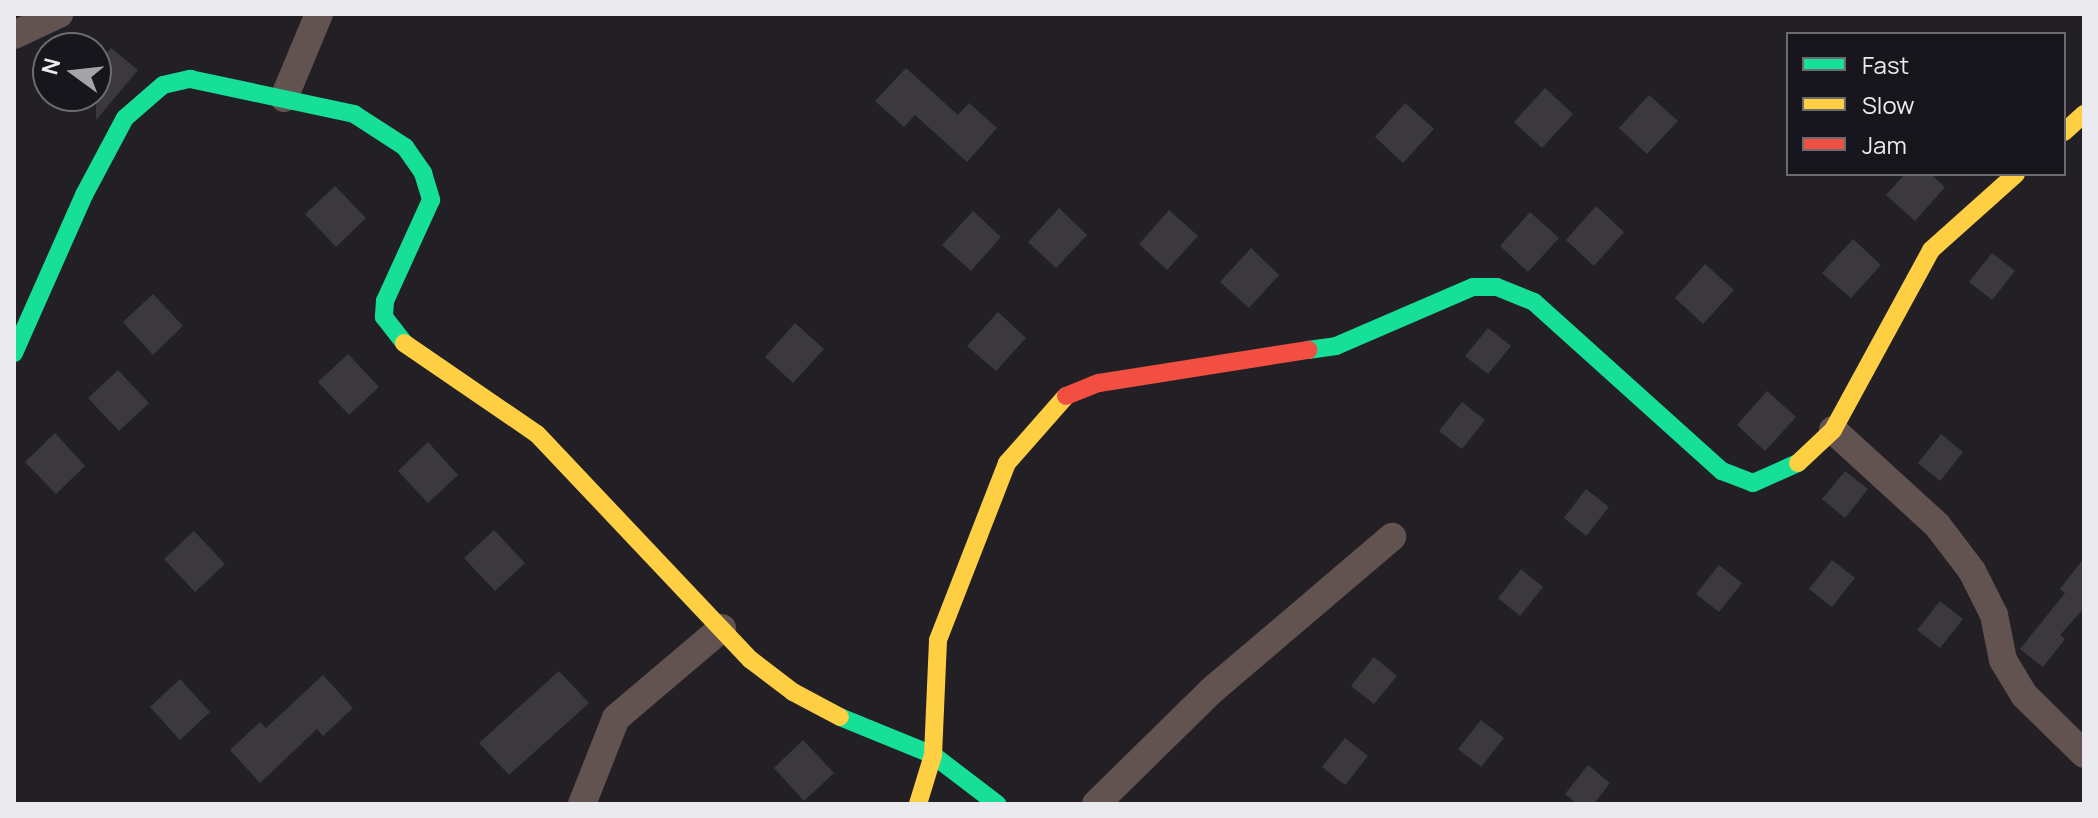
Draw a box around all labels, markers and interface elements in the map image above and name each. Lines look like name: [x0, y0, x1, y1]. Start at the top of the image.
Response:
north arrow: [32, 32, 112, 112]
legend: [1786, 32, 2066, 176]
text: Fast: [1862, 48, 1909, 81]
text: N: [34, 55, 67, 78]
text: Slow: [1862, 88, 1915, 121]
text: Jam: [1862, 128, 1907, 161]

